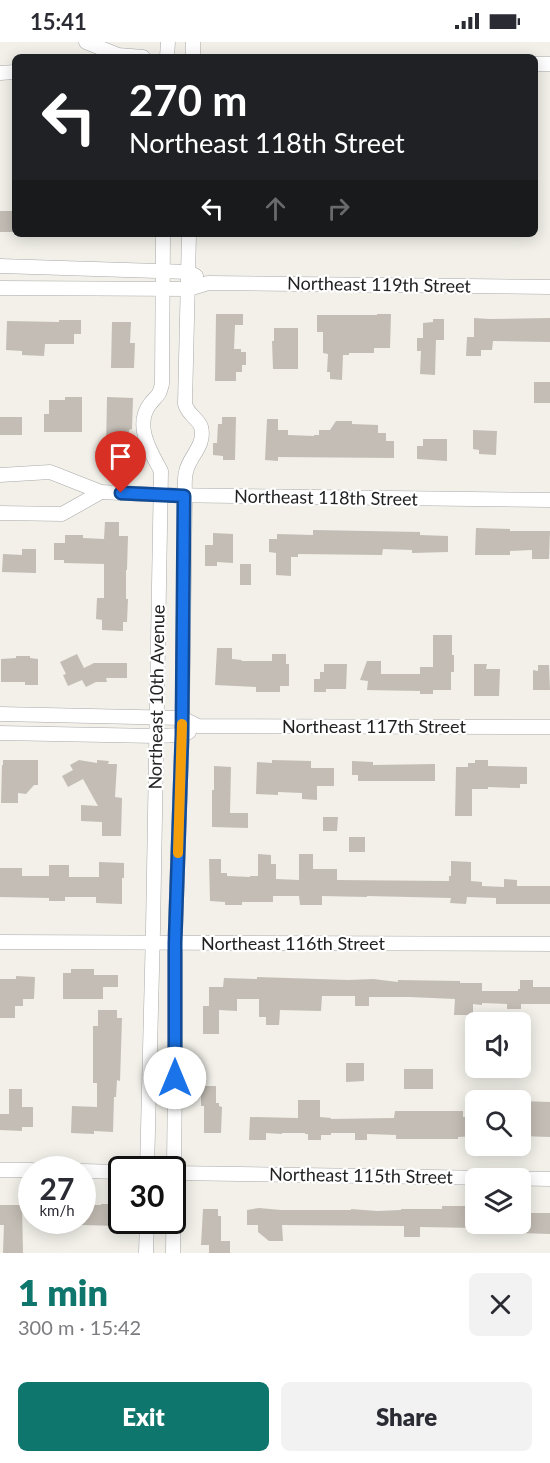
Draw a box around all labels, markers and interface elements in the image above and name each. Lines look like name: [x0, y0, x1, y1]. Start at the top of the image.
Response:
text: 15:41: [30, 8, 87, 35]
text: 270 m: [129, 75, 247, 125]
icon: left: [30, 78, 108, 156]
text: Northeast 118th Street: [129, 126, 405, 159]
icon: left: [196, 192, 229, 225]
icon: ahead: [259, 192, 292, 225]
icon: right: [322, 192, 355, 225]
street label: Northeast 119th Street: [287, 271, 472, 297]
pin: [95, 431, 146, 493]
icon: arrive: [104, 440, 137, 473]
street label: Northeast 118th Street: [234, 484, 419, 510]
street label: Northeast 10th Avenue: [143, 604, 169, 790]
street label: Northeast 117th Street: [282, 715, 466, 737]
street label: Northeast 116th Street: [201, 932, 385, 954]
map controls: [465, 1012, 531, 1234]
button: sound: [465, 1012, 531, 1078]
position arrow: [143, 1046, 207, 1110]
button: search: [465, 1090, 531, 1156]
speed limit sign: 30: [108, 1156, 186, 1234]
street label: Northeast 115th Street: [269, 1162, 454, 1188]
button: layers: [465, 1168, 531, 1234]
text: 27: [40, 1170, 74, 1206]
text: km/h: [39, 1201, 75, 1219]
text: 1 min: [18, 1270, 108, 1314]
button: close: [469, 1273, 532, 1336]
text: 300 m · 15:42: [18, 1315, 141, 1339]
button: Exit: [18, 1382, 269, 1451]
button: Share: [281, 1382, 532, 1451]

